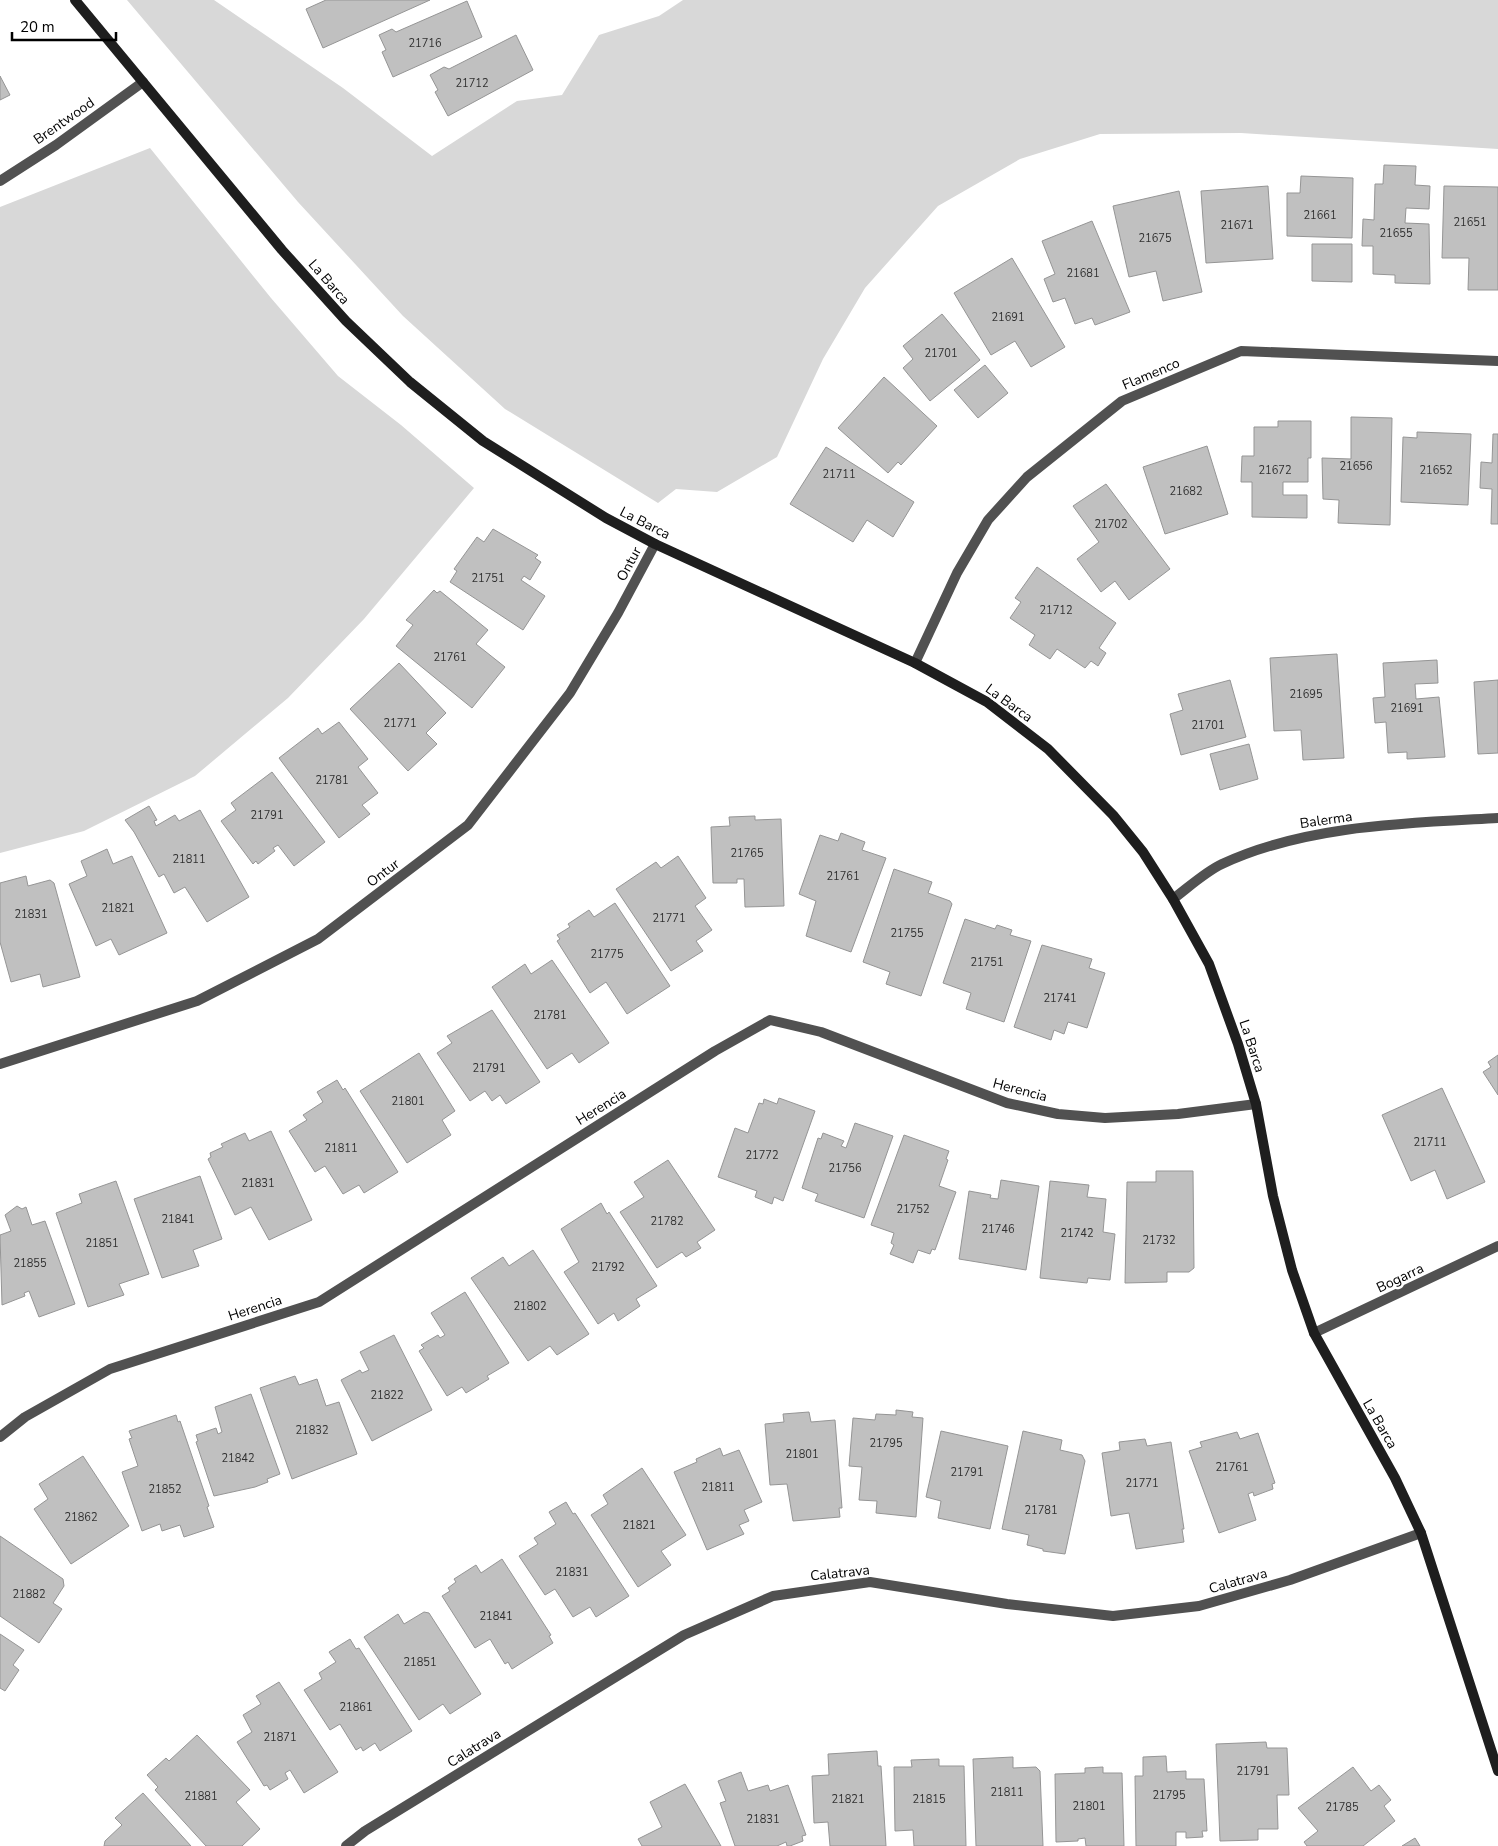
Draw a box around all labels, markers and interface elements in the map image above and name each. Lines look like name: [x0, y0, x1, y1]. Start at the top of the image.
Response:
scale bar: [12, 10, 116, 42]
text: 20 m: [20, 17, 55, 37]
house number: 21716: [409, 36, 442, 51]
house number: 21712: [456, 76, 489, 91]
street label: Brentwood: [30, 93, 98, 149]
house number: 21661: [1304, 208, 1337, 223]
house number: 21651: [1454, 215, 1487, 230]
house number: 21671: [1221, 218, 1254, 233]
house number: 21655: [1380, 226, 1413, 241]
house number: 21675: [1139, 231, 1172, 246]
street label: La Barca: [304, 255, 354, 309]
house number: 21681: [1067, 266, 1100, 281]
house number: 21691: [992, 310, 1025, 325]
house number: 21701: [925, 346, 958, 361]
street label: Flamenco: [1119, 353, 1183, 395]
house number: 21656: [1340, 459, 1373, 474]
house number: 21672: [1259, 463, 1292, 478]
house number: 21652: [1420, 463, 1453, 478]
house number: 21711: [823, 467, 856, 482]
house number: 21682: [1170, 484, 1203, 499]
street label: La Barca: [617, 502, 673, 544]
house number: 21702: [1095, 517, 1128, 532]
street label: Ontur: [612, 543, 646, 585]
house number: 21751: [472, 571, 505, 586]
house number: 21712: [1040, 603, 1073, 618]
house number: 21761: [434, 650, 467, 665]
street label: La Barca: [981, 679, 1037, 727]
house number: 21695: [1290, 687, 1323, 702]
house number: 21691: [1391, 701, 1424, 716]
house number: 21771: [384, 716, 417, 731]
house number: 21701: [1192, 718, 1225, 733]
house number: 21781: [316, 773, 349, 788]
street label: Balerma: [1299, 807, 1353, 833]
house number: 21791: [251, 808, 284, 823]
house number: 21765: [731, 846, 764, 861]
house number: 21811: [173, 852, 206, 867]
street label: Ontur: [363, 854, 403, 892]
house number: 21761: [827, 869, 860, 884]
house number: 21821: [102, 901, 135, 916]
house number: 21831: [15, 907, 48, 922]
house number: 21771: [653, 911, 686, 926]
house number: 21755: [891, 926, 924, 941]
house number: 21775: [591, 947, 624, 962]
house number: 21751: [971, 955, 1004, 970]
house number: 21741: [1044, 991, 1077, 1006]
house number: 21781: [534, 1008, 567, 1023]
street label: La Barca: [1235, 1017, 1269, 1075]
house number: 21791: [473, 1061, 506, 1076]
street label: Herencia: [991, 1074, 1049, 1106]
street label: Herencia: [572, 1084, 630, 1130]
house number: 21801: [392, 1094, 425, 1109]
house number: 21711: [1414, 1135, 1447, 1150]
house number: 21811: [325, 1141, 358, 1156]
house number: 21772: [746, 1148, 779, 1163]
house number: 21756: [829, 1161, 862, 1176]
house number: 21831: [242, 1176, 275, 1191]
house number: 21752: [897, 1202, 930, 1217]
house number: 21841: [162, 1212, 195, 1227]
house number: 21782: [651, 1214, 684, 1229]
house number: 21746: [982, 1222, 1015, 1237]
house number: 21742: [1061, 1226, 1094, 1241]
house number: 21732: [1143, 1233, 1176, 1248]
house number: 21851: [86, 1236, 119, 1251]
house number: 21855: [14, 1256, 47, 1271]
street label: Bogarra: [1373, 1259, 1427, 1297]
house number: 21792: [592, 1260, 625, 1275]
street label: Herencia: [226, 1290, 284, 1326]
house number: 21802: [514, 1299, 547, 1314]
house number: 21822: [371, 1388, 404, 1403]
street label: La Barca: [1358, 1396, 1402, 1452]
house number: 21832: [296, 1423, 329, 1438]
house number: 21795: [870, 1436, 903, 1451]
house number: 21801: [786, 1447, 819, 1462]
house number: 21842: [222, 1451, 255, 1466]
house number: 21761: [1216, 1460, 1249, 1475]
house number: 21791: [951, 1465, 984, 1480]
house number: 21771: [1126, 1476, 1159, 1491]
house number: 21811: [702, 1480, 735, 1495]
house number: 21852: [149, 1482, 182, 1497]
house number: 21781: [1025, 1503, 1058, 1518]
house number: 21862: [65, 1510, 98, 1525]
house number: 21821: [623, 1518, 656, 1533]
street label: Calatrava: [809, 1560, 871, 1586]
street label: Calatrava: [1207, 1564, 1269, 1598]
house number: 21831: [556, 1565, 589, 1580]
house number: 21882: [13, 1587, 46, 1602]
house number: 21841: [480, 1609, 513, 1624]
house number: 21851: [404, 1655, 437, 1670]
house number: 21861: [340, 1700, 373, 1715]
street label: Calatrava: [444, 1724, 504, 1772]
house number: 21871: [264, 1730, 297, 1745]
house number: 21791: [1237, 1764, 1270, 1779]
house number: 21811: [991, 1785, 1024, 1800]
house number: 21795: [1153, 1788, 1186, 1803]
house number: 21881: [185, 1789, 218, 1804]
house number: 21821: [832, 1792, 865, 1807]
house number: 21815: [913, 1792, 946, 1807]
house number: 21801: [1073, 1799, 1106, 1814]
house number: 21785: [1326, 1800, 1359, 1815]
house number: 21831: [747, 1812, 780, 1827]

